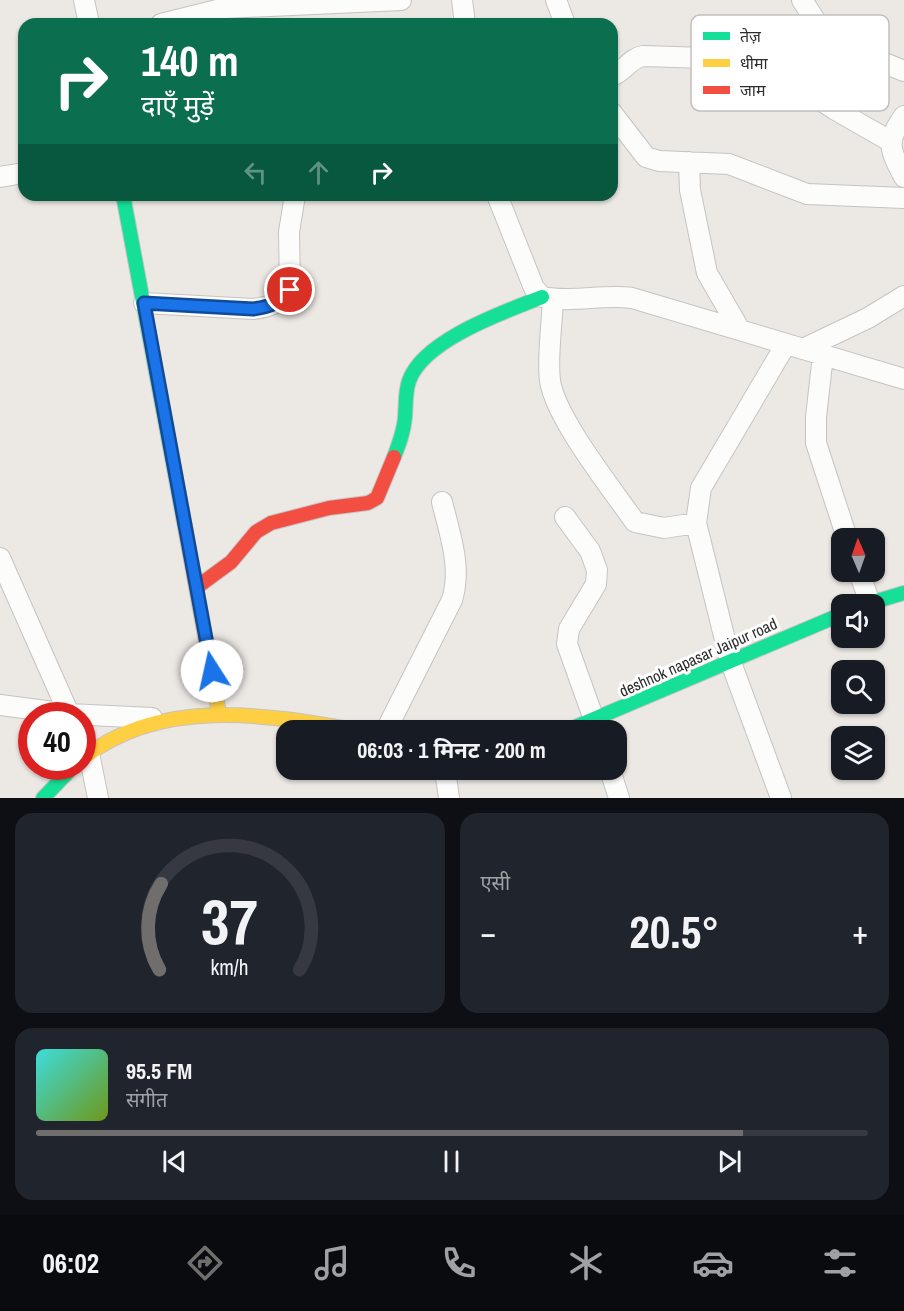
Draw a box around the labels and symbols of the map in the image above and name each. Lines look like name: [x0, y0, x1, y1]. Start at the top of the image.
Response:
legend: [691, 15, 889, 111]
text: तेज़: [740, 25, 762, 47]
text: धीमा: [740, 52, 769, 74]
text: जाम: [740, 79, 766, 101]
pin: [264, 264, 315, 315]
north arrow: [831, 528, 885, 582]
street label: deshnok napasar Jaipur road: [616, 612, 780, 702]
position arrow: [180, 639, 244, 703]
speed limit sign: 40: [18, 702, 96, 780]

